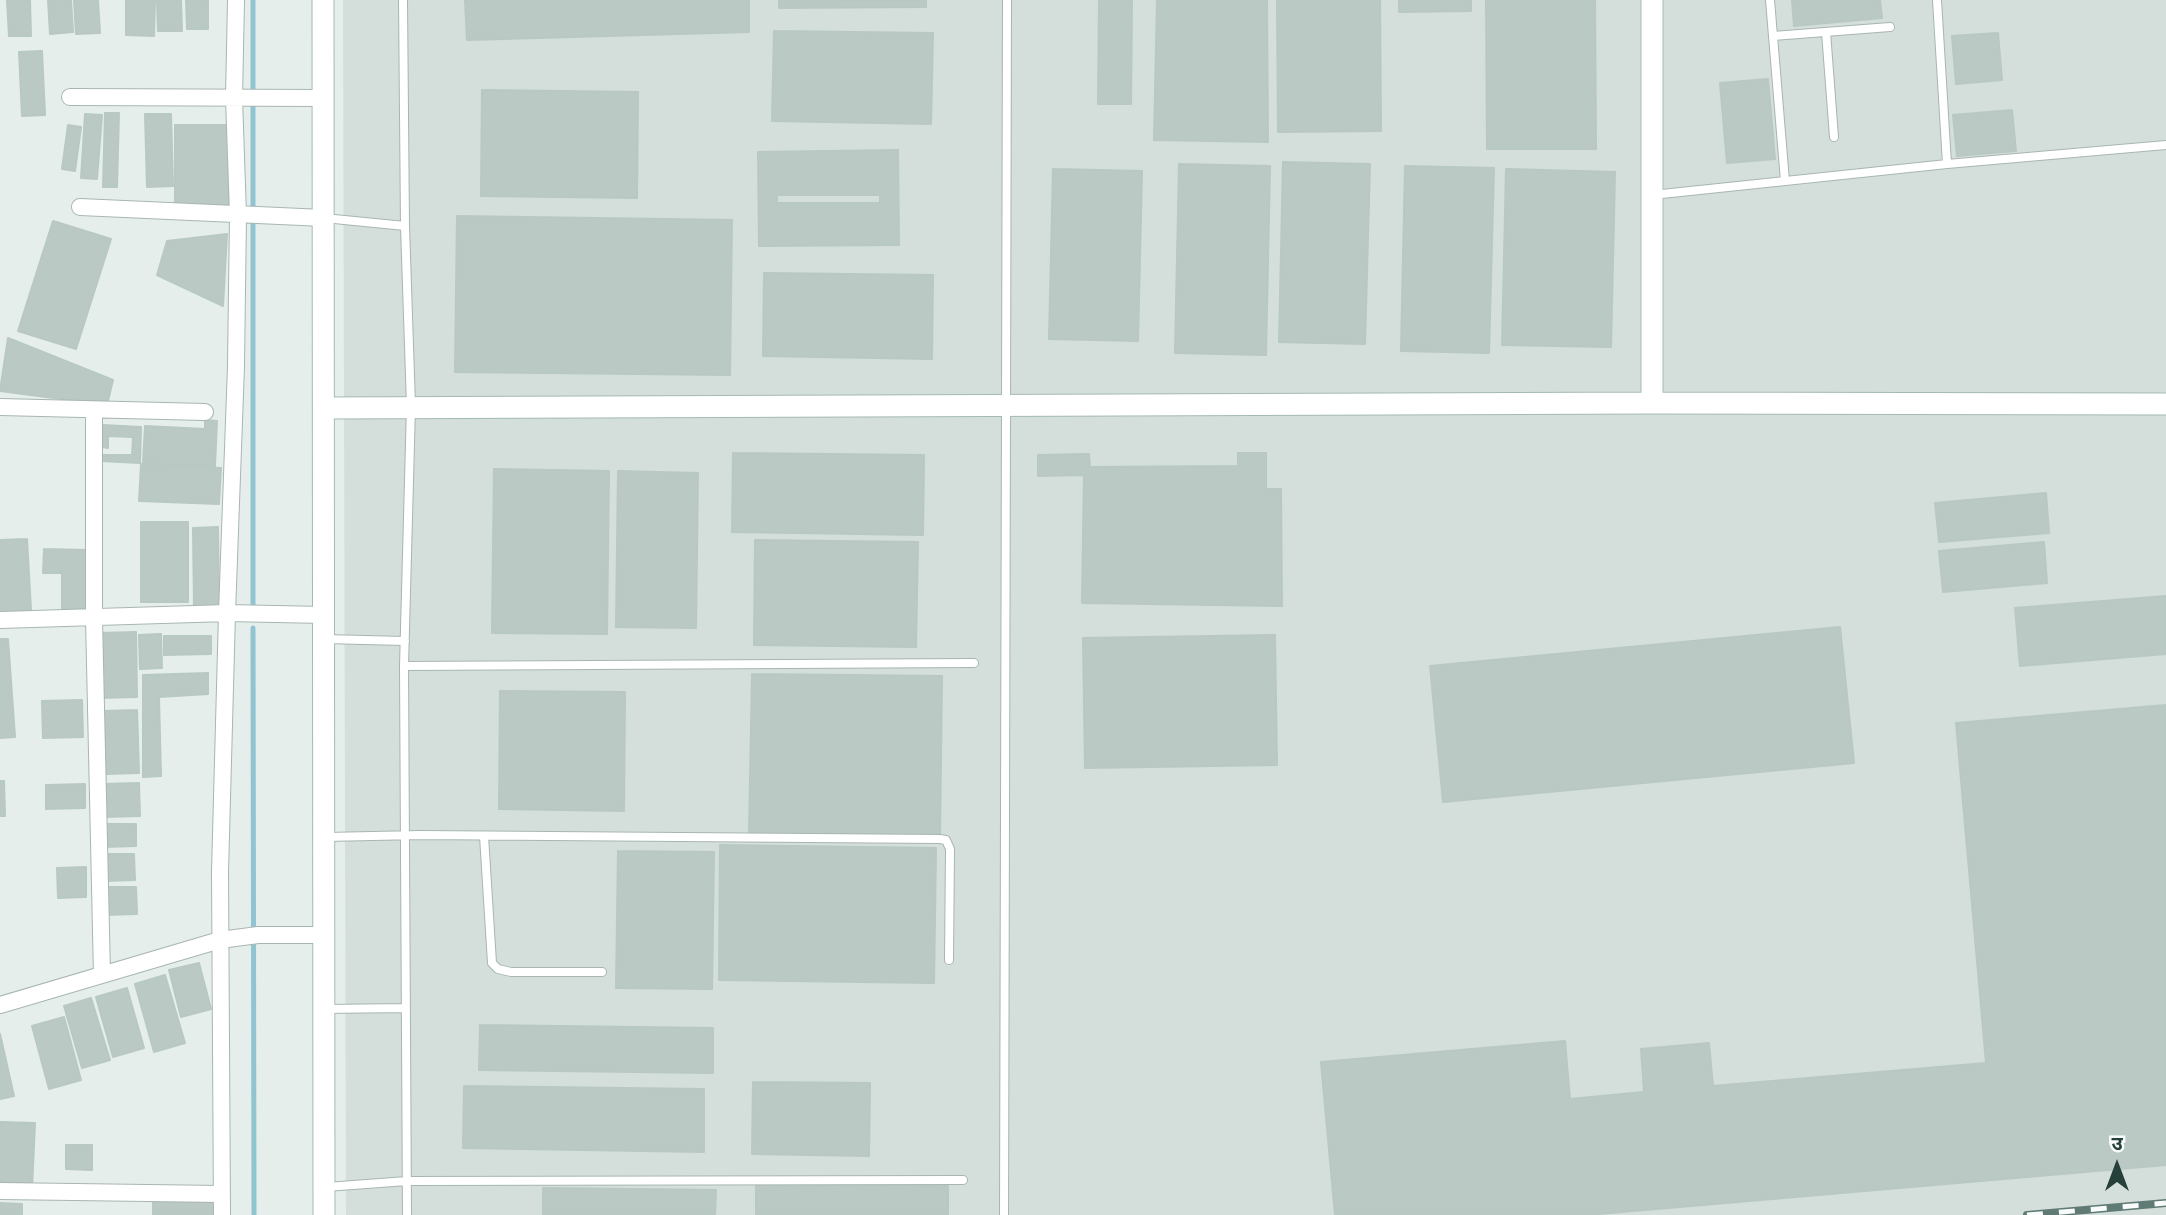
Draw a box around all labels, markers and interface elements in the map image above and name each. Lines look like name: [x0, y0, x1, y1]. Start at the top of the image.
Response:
north arrow: [2082, 1131, 2152, 1201]
text: उ: [2111, 1133, 2123, 1157]

